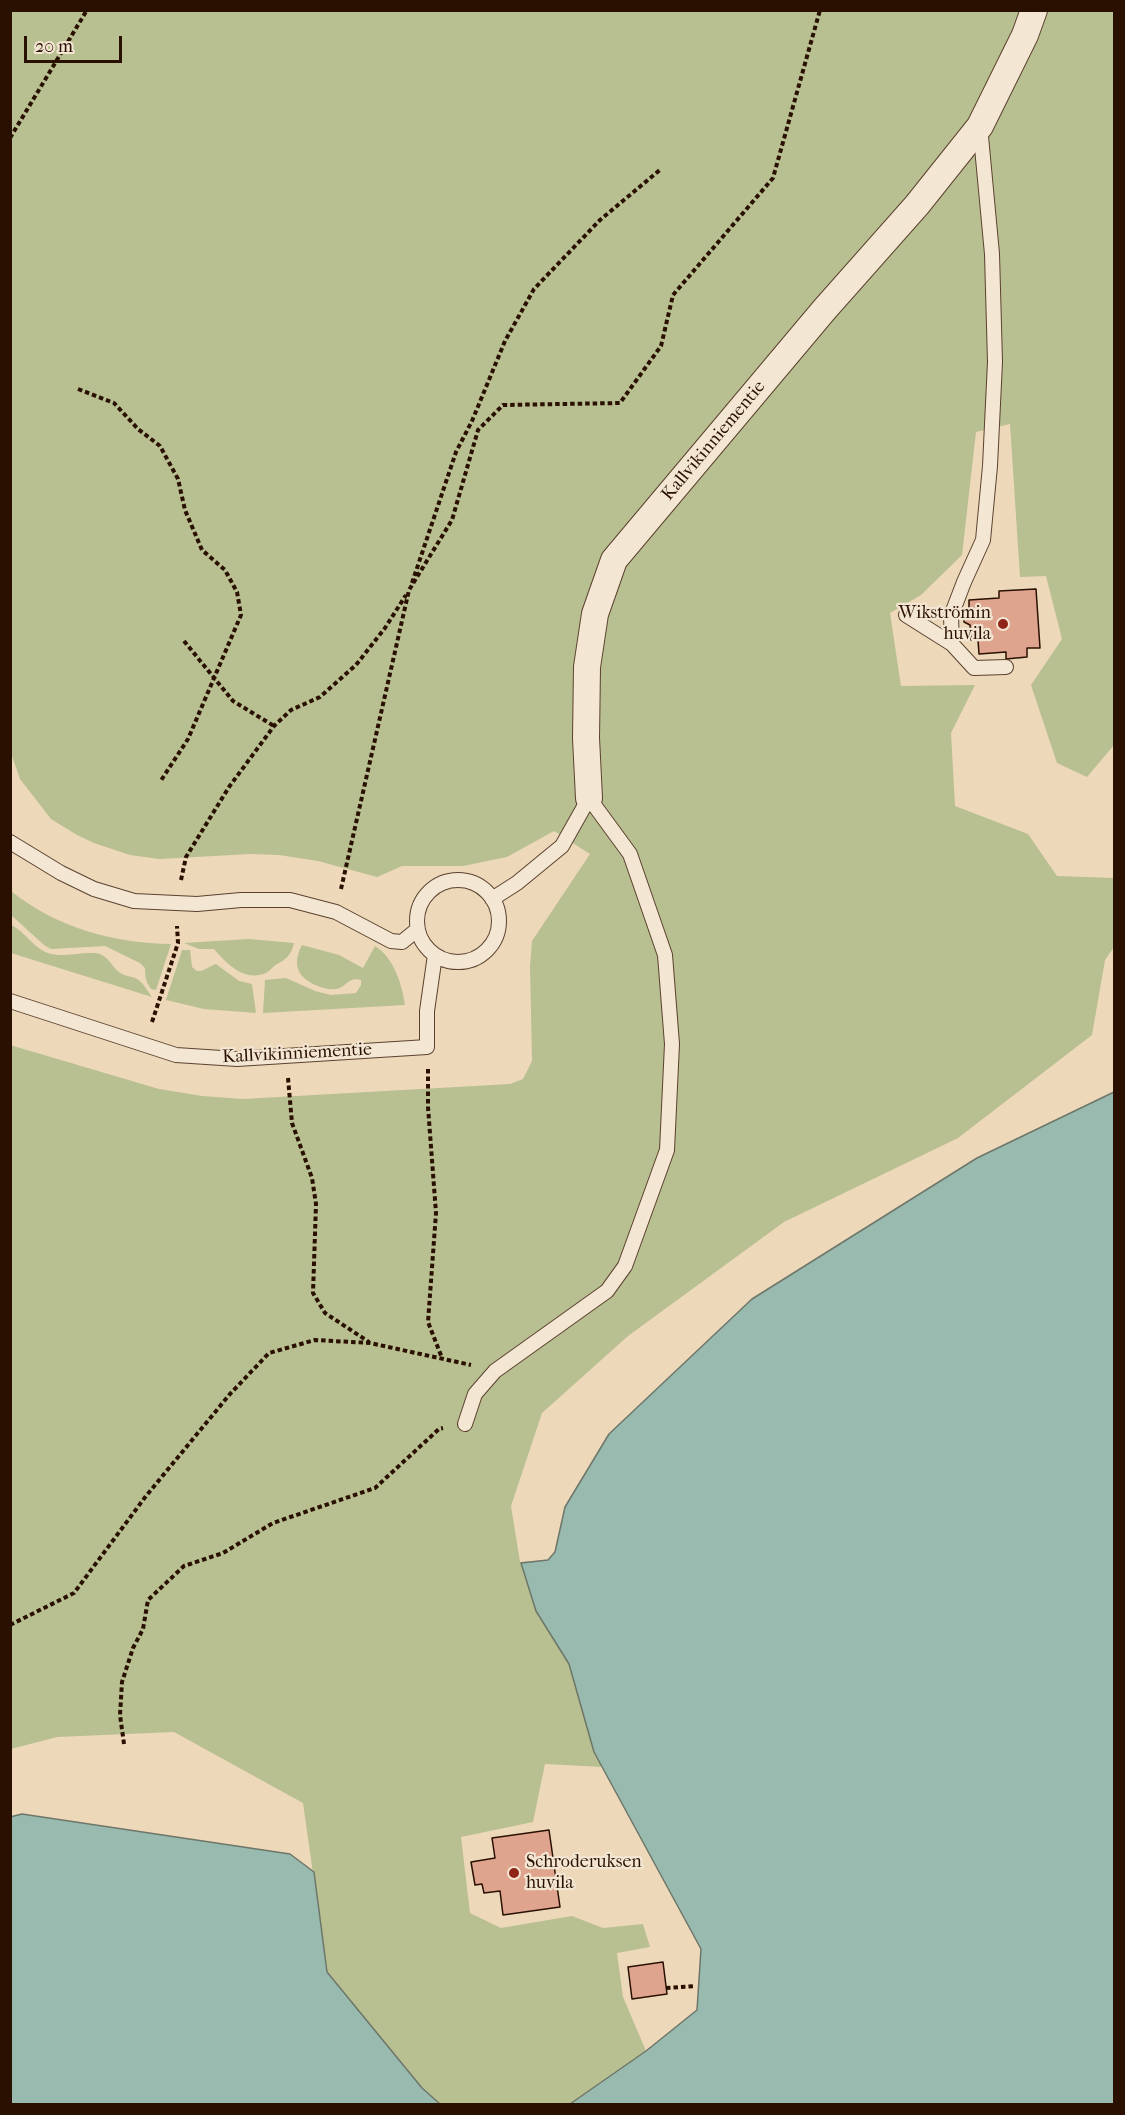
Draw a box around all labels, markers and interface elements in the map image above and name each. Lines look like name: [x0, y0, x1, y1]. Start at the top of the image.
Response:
scale bar: [27, 24, 124, 62]
text: 20 m: [35, 36, 73, 57]
street label: Kallvikinniementie: [658, 377, 770, 505]
place label: Wikströmin huvila: [899, 603, 991, 646]
marker: Wikströmin huvila: [996, 617, 1010, 631]
street label: Kallvikinniementie: [222, 1039, 372, 1069]
place label: Schroderuksen huvila: [526, 1852, 642, 1894]
marker: Schroderuksen huvila: [507, 1866, 521, 1880]

